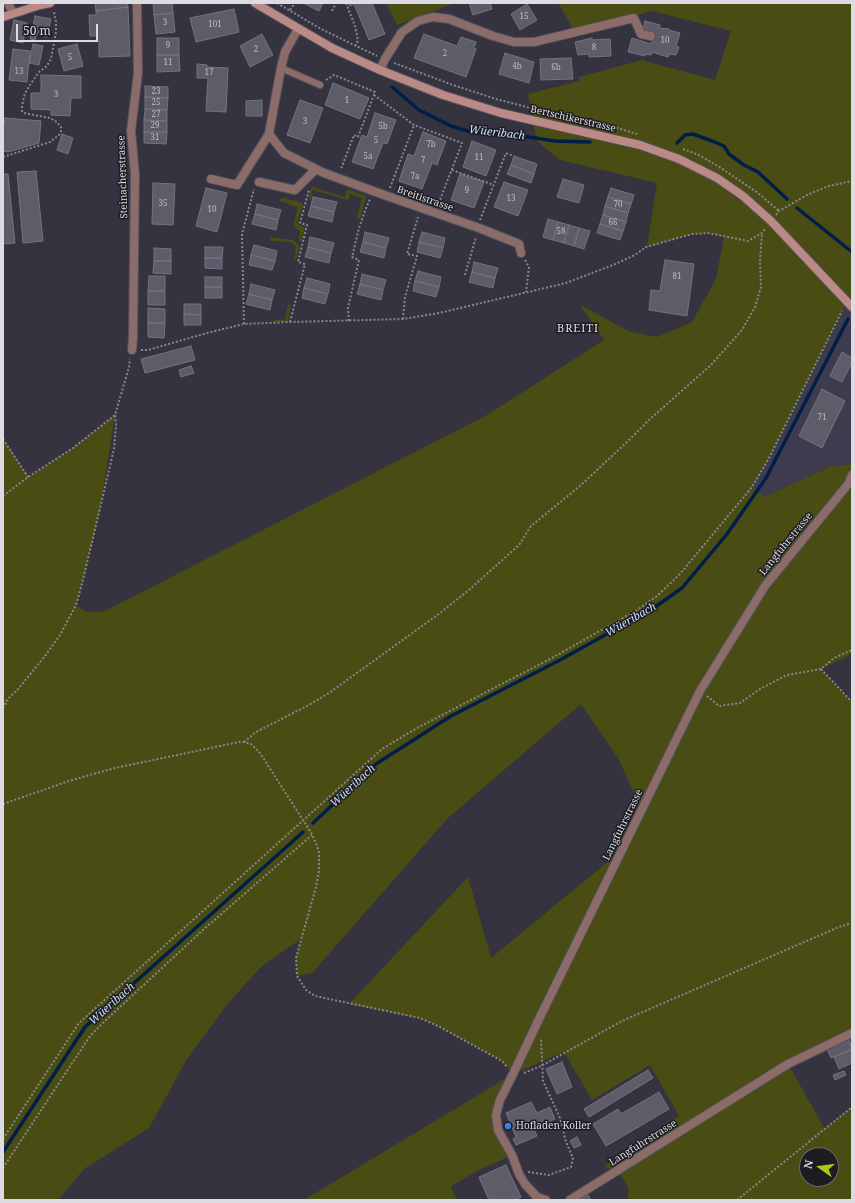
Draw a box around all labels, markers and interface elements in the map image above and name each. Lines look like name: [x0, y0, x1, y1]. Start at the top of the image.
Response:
house number: 15: [520, 12, 528, 22]
scale bar: [18, 16, 100, 42]
house number: 3: [163, 18, 167, 28]
house number: 101: [208, 20, 222, 30]
text: 50 m: [23, 22, 51, 39]
house number: 10: [661, 36, 669, 46]
house number: 9: [166, 41, 170, 51]
house number: 8: [592, 43, 596, 53]
house number: 2: [254, 45, 258, 55]
house number: 2: [443, 49, 447, 59]
house number: 5: [68, 53, 72, 63]
house number: 11: [164, 58, 172, 68]
house number: 4b: [512, 62, 522, 72]
house number: 6b: [551, 63, 561, 73]
house number: 13: [15, 67, 23, 77]
house number: 17: [205, 68, 213, 78]
house number: 23: [152, 87, 160, 97]
house number: 3: [54, 90, 58, 100]
house number: 1: [345, 96, 349, 106]
house number: 25: [152, 98, 160, 108]
street label: Bertschikerstrasse: [529, 103, 617, 135]
house number: 27: [152, 110, 160, 120]
house number: 3: [303, 117, 307, 127]
house number: 29: [151, 121, 159, 131]
house number: 5b: [378, 122, 388, 132]
water label: Wüeribach: [468, 123, 526, 143]
house number: 31: [151, 133, 159, 143]
street label: Steinacherstrasse: [116, 135, 130, 219]
house number: 5: [374, 136, 378, 146]
house number: 7b: [426, 140, 436, 150]
house number: 5a: [364, 152, 372, 162]
house number: 11: [475, 153, 483, 163]
house number: 7: [421, 156, 425, 166]
house number: 7a: [411, 172, 419, 182]
street label: Breitistrasse: [395, 184, 455, 214]
house number: 9: [465, 186, 469, 196]
house number: 13: [507, 194, 515, 204]
house number: 35: [159, 199, 167, 209]
house number: 70: [614, 200, 622, 210]
house number: 10: [208, 205, 216, 215]
house number: 66: [609, 218, 617, 228]
house number: 58: [557, 227, 565, 237]
house number: 81: [673, 272, 681, 282]
district label: BREITI: [557, 322, 599, 336]
house number: 71: [818, 413, 826, 423]
street label: Langfuhrstrasse: [757, 510, 815, 578]
water label: Wüeribach: [603, 600, 659, 640]
water label: Wüeribach: [328, 762, 378, 810]
street label: Langfuhrstrasse: [601, 788, 645, 862]
water label: Wüeribach: [87, 980, 137, 1028]
street label: Langfuhrstrasse: [607, 1117, 679, 1169]
place label: Hofladen Koller: [516, 1120, 591, 1132]
marker: Hofladen Koller: [503, 1121, 513, 1131]
north arrow: [799, 1147, 839, 1187]
text: N: [800, 1158, 816, 1170]

